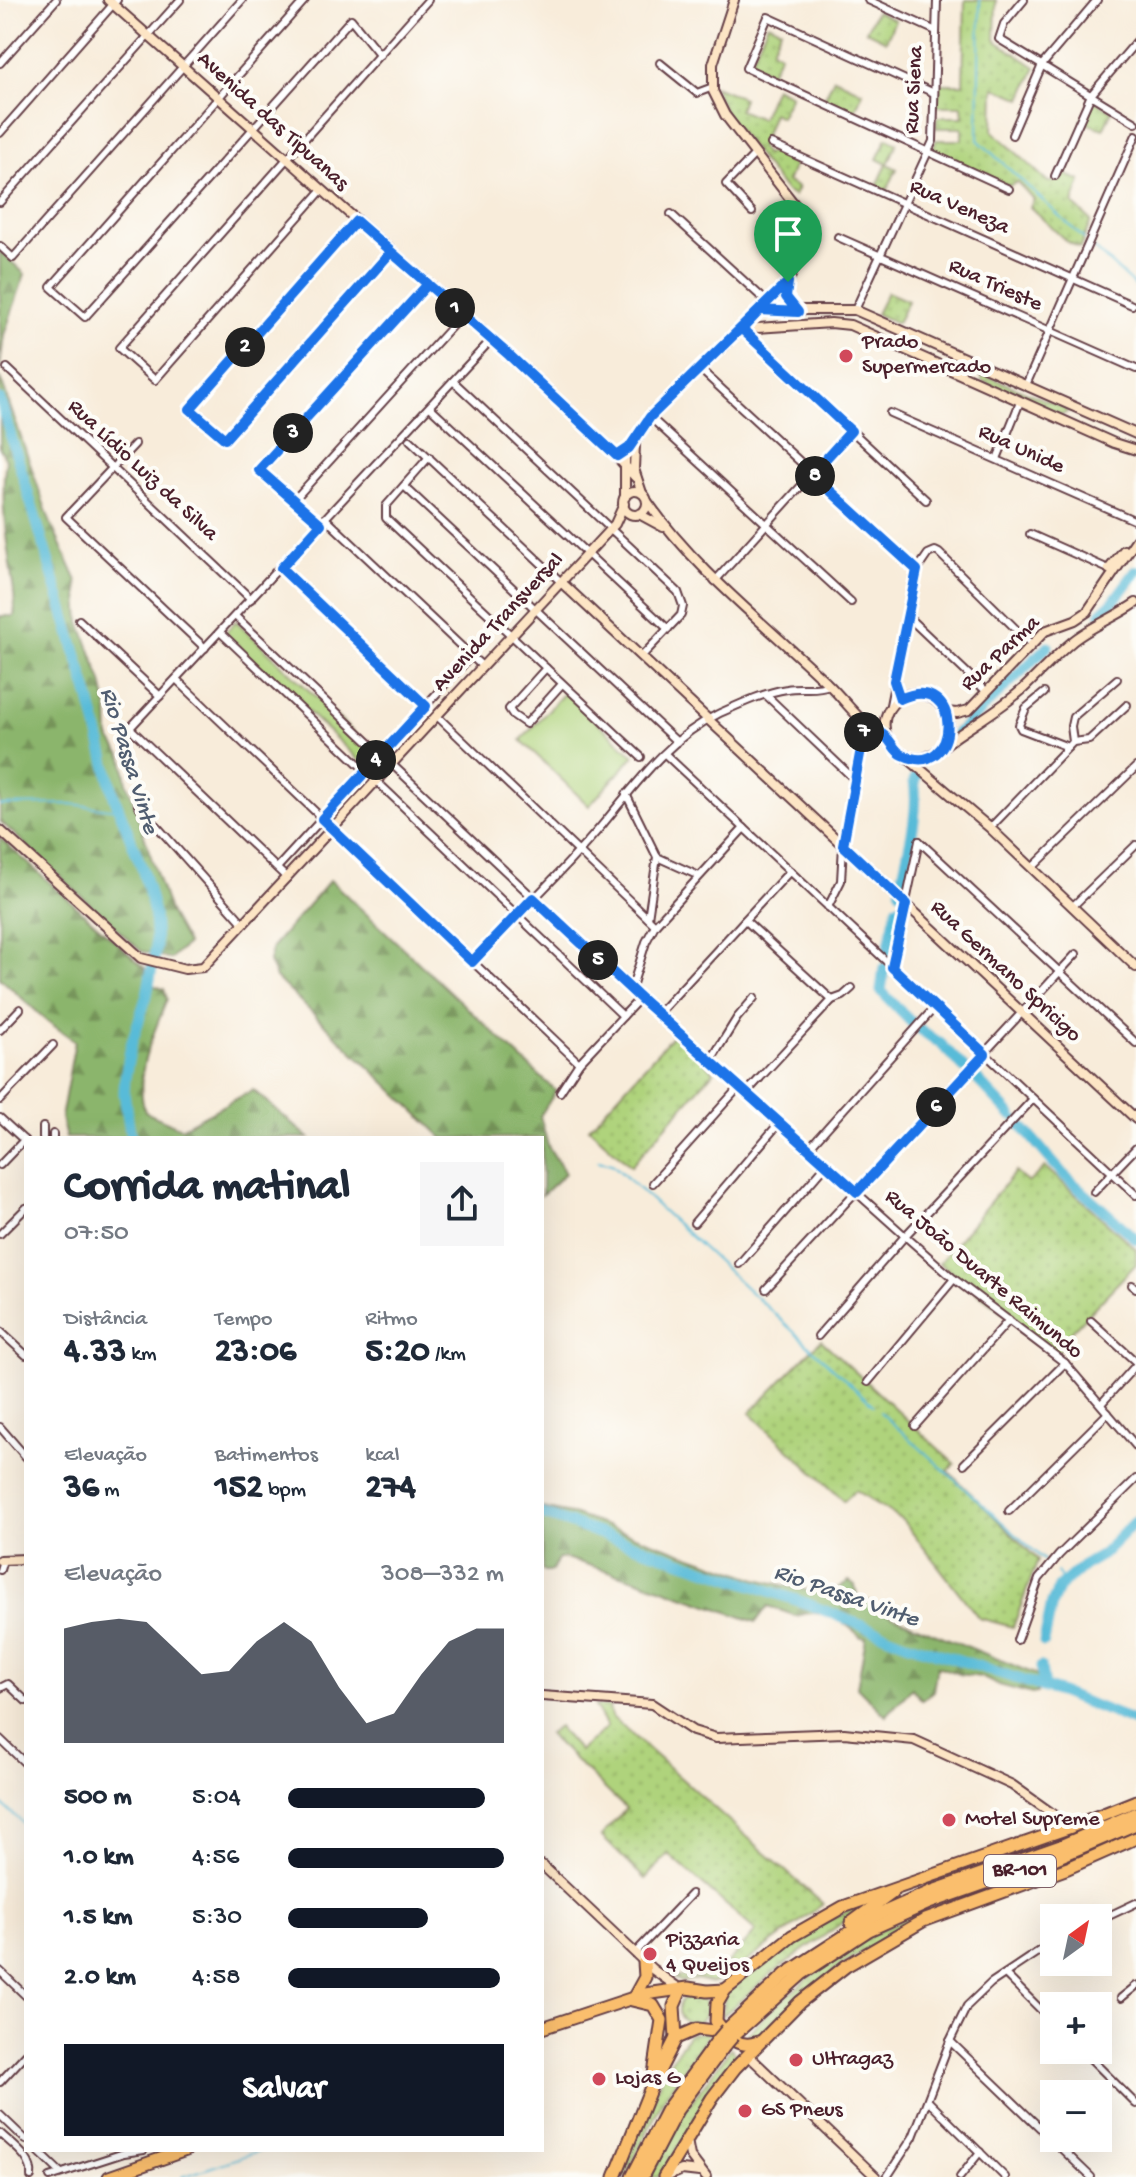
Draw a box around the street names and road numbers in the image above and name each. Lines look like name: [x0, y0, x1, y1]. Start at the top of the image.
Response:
street label: Rua Siena: [900, 44, 930, 135]
street label: Avenida das Tipuanas: [191, 47, 354, 198]
street label: Rua Veneza: [905, 174, 1014, 242]
street label: Rua Trieste: [944, 254, 1047, 318]
street label: Rua Lídio Luiz da Silva: [61, 394, 223, 548]
street label: Rua Unide: [974, 420, 1069, 481]
street label: Avenida Transversal: [428, 548, 570, 698]
street label: Rua Parma: [956, 610, 1047, 697]
street label: Rua Germano Spricigo: [924, 895, 1086, 1049]
street label: Rua João Duarte Raimundo: [879, 1184, 1087, 1366]
road number: BR-101: [984, 1855, 1056, 1887]

